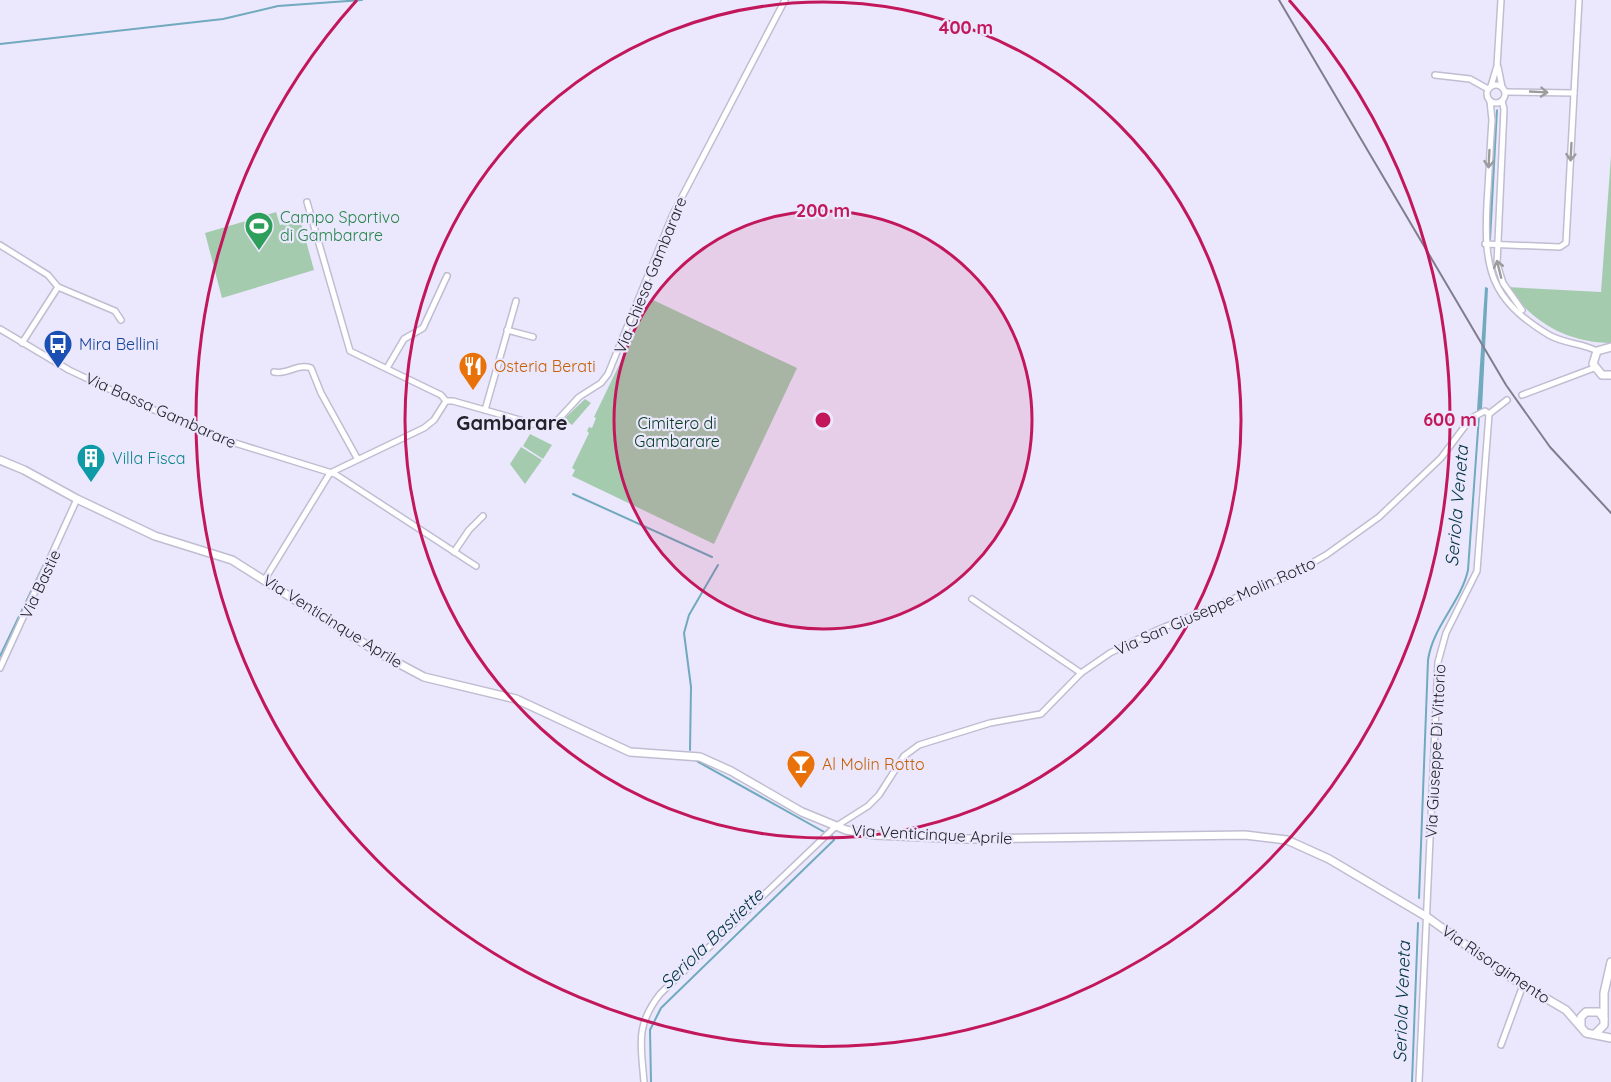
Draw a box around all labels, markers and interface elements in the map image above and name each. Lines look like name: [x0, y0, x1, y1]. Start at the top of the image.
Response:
text: 400 m: [939, 16, 993, 39]
one-way arrow: [1529, 86, 1549, 97]
one-way arrow: [1565, 141, 1576, 161]
one-way arrow: [1484, 149, 1495, 169]
street label: Via Chiesa Gambarare: [609, 194, 691, 356]
text: 200 m: [796, 199, 850, 222]
place label: Campo Sportivo di Gambarare: [280, 207, 400, 245]
sports icon: Campo Sportivo di Gambarare: [243, 210, 275, 252]
one-way arrow: [1492, 260, 1504, 279]
bus stop icon: Mira Bellini: [42, 328, 74, 370]
place label: Mira Bellini: [79, 334, 159, 354]
restaurant icon: Osteria Berati: [457, 350, 489, 392]
place label: Osteria Berati: [494, 356, 596, 376]
street label: Via Bassa Gambarare: [82, 368, 240, 452]
text: 600 m: [1423, 408, 1477, 431]
district label: Gambarare: [456, 410, 568, 435]
centre of rings: [813, 410, 833, 430]
park label: Cimitero di Gambarare: [634, 413, 720, 451]
building icon: Villa Fisca: [75, 442, 107, 484]
water label: Seriola Veneta: [1440, 443, 1473, 567]
place label: Villa Fisca: [112, 448, 185, 468]
street label: Via Bastie: [15, 546, 65, 622]
street label: Via San Giuseppe Molin Rotto: [1111, 553, 1319, 659]
street label: Via Venticinque Aprile: [259, 570, 407, 672]
street label: Via Giuseppe Di Vittorio: [1420, 664, 1450, 838]
bar icon: Al Molin Rotto: [785, 748, 817, 790]
place label: Al Molin Rotto: [822, 754, 925, 774]
street label: Via Venticinque Aprile: [851, 820, 1013, 848]
water label: Seriola Bastiette: [655, 883, 769, 994]
street label: Via Risorgimento: [1438, 920, 1554, 1008]
water label: Seriola Veneta: [1388, 940, 1415, 1063]

